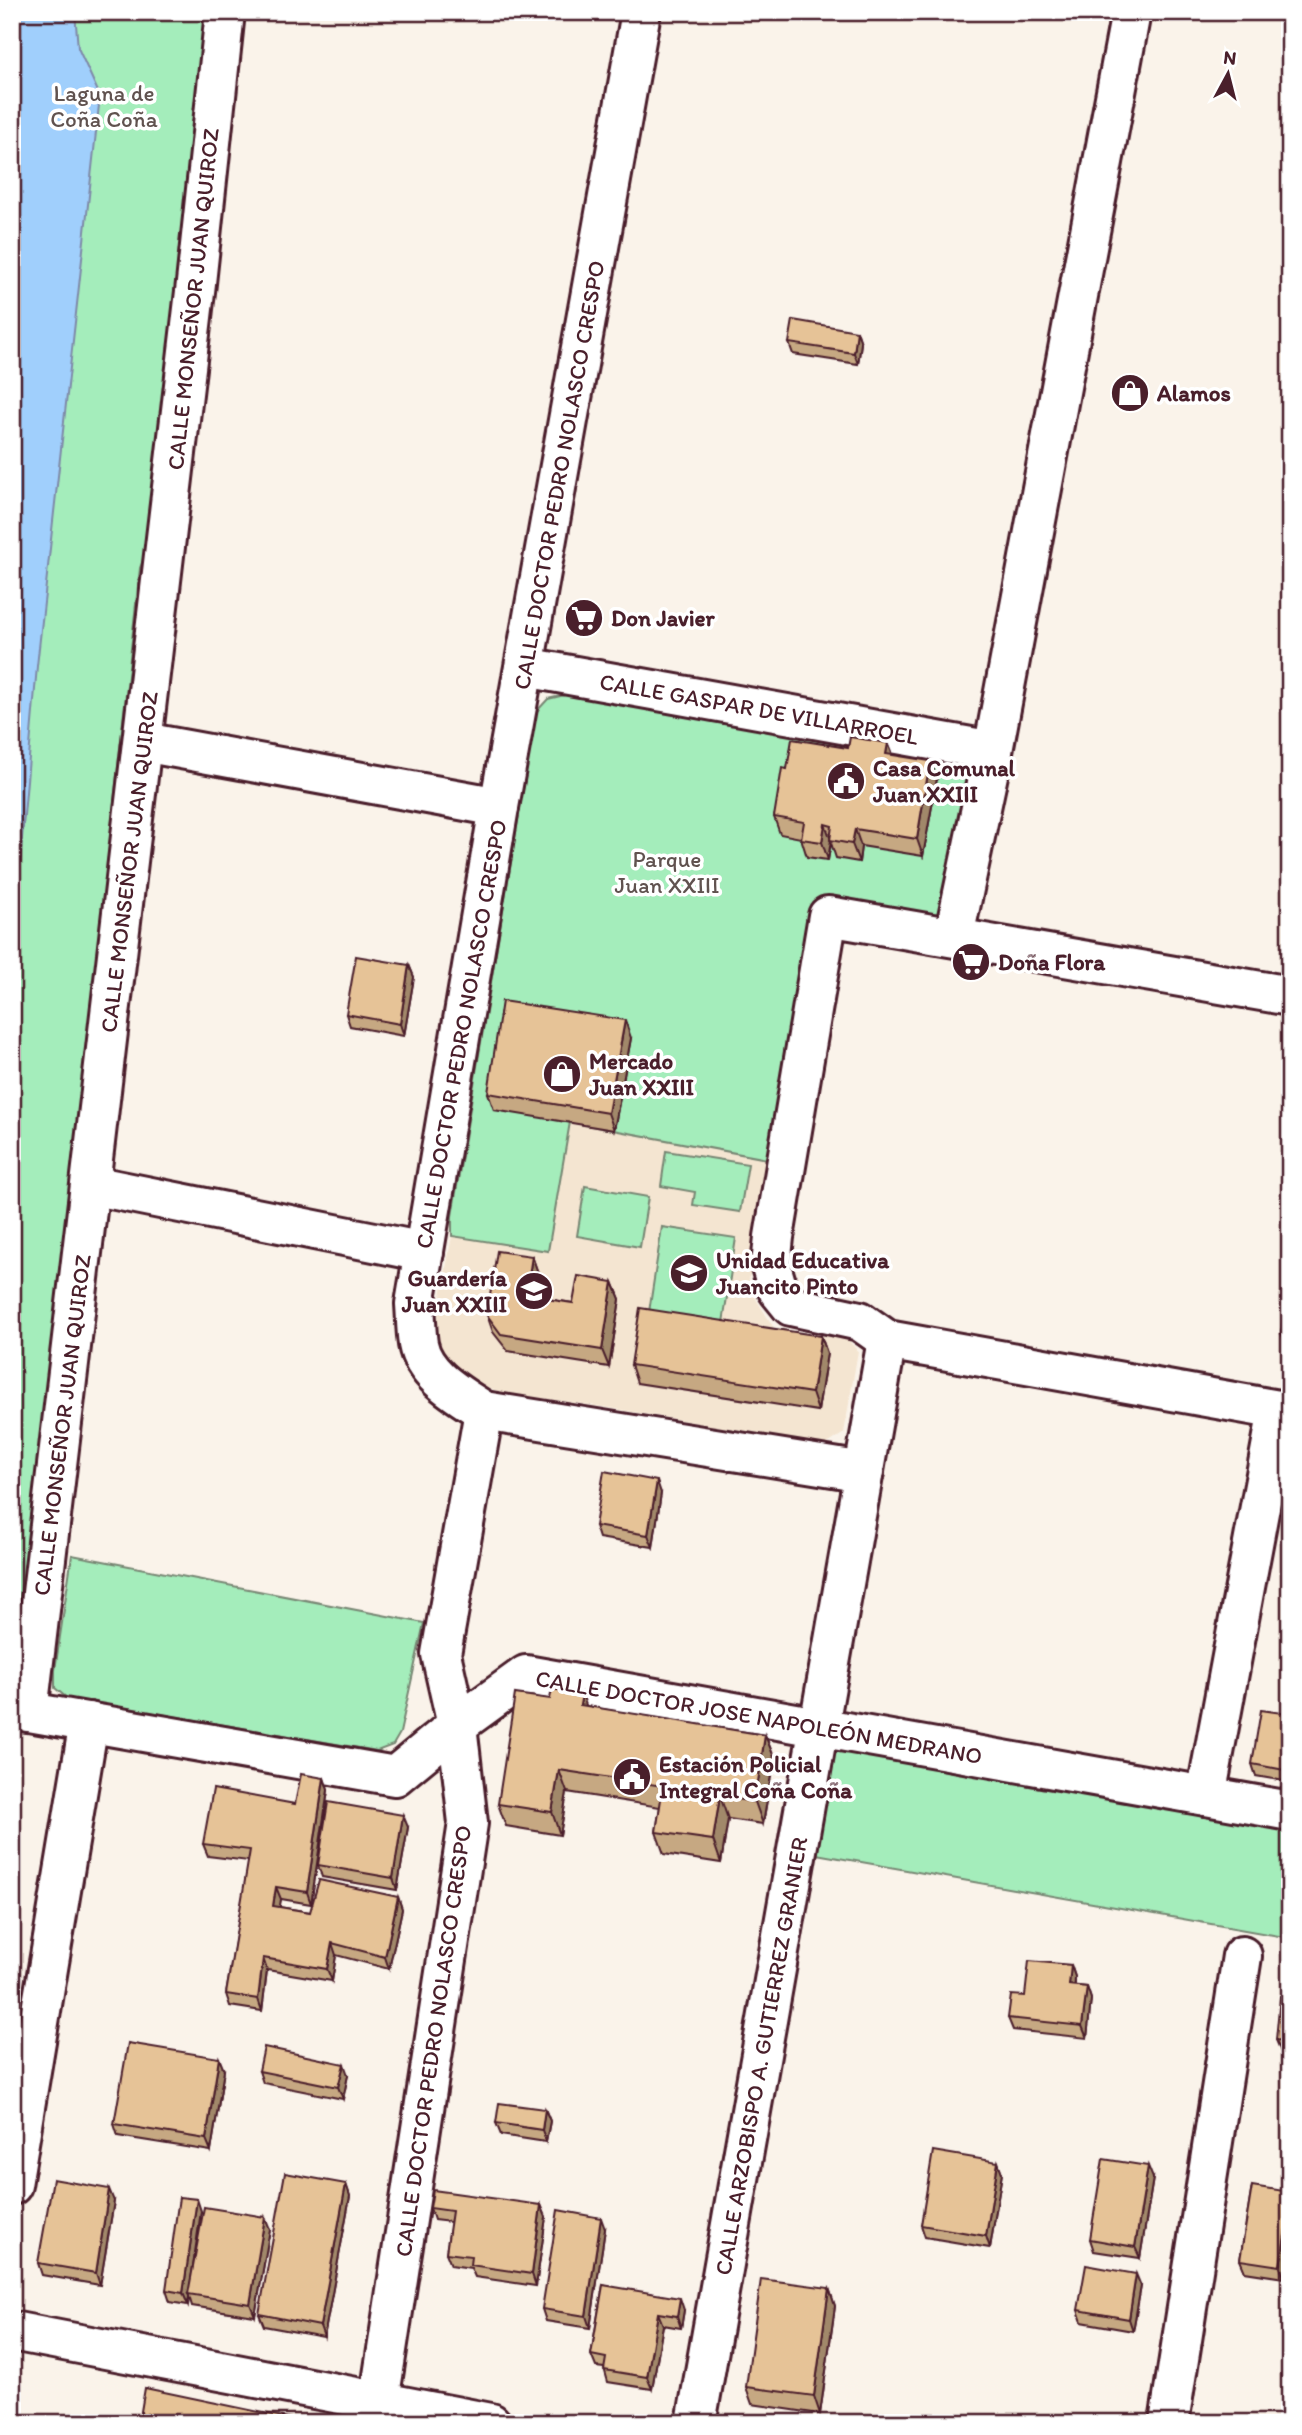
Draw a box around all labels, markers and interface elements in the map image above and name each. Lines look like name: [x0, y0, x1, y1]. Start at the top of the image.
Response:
north arrow: [1194, 38, 1264, 108]
text: N: [1222, 45, 1238, 70]
park label: Laguna de Coña Coña: [50, 79, 158, 133]
street label: CALLE MONSEÑOR JUAN QUIROZ: [161, 127, 225, 471]
street label: CALLE DOCTOR PEDRO NOLASCO CRESPO: [507, 258, 611, 692]
shop icon: Alamos: [1109, 372, 1151, 414]
place label: Alamos: [1156, 379, 1231, 407]
supermarket icon: Don Javier: [563, 597, 605, 639]
place label: Don Javier: [611, 604, 716, 632]
street label: CALLE GASPAR DE VILLARROEL: [597, 667, 921, 751]
street label: CALLE MONSEÑOR JUAN QUIROZ: [94, 690, 164, 1034]
place label: Casa Comunal Juan XXIII: [872, 754, 1016, 808]
public building icon: Casa Comunal Juan XXIII: [825, 760, 867, 802]
street label: CALLE DOCTOR PEDRO NOLASCO CRESPO: [409, 817, 513, 1251]
park label: Parque Juan XXIII: [614, 845, 720, 899]
supermarket icon: Doña Flora: [950, 941, 992, 983]
place label: Doña Flora: [998, 948, 1106, 976]
place label: Mercado Juan XXIII: [588, 1047, 695, 1101]
shop icon: Mercado Juan XXIII: [541, 1053, 583, 1095]
place label: Unidad Educativa Juancito Pinto: [715, 1246, 890, 1300]
school or university icon: Unidad Educativa Juancito Pinto: [668, 1252, 710, 1294]
street label: CALLE MONSEÑOR JUAN QUIROZ: [27, 1253, 97, 1597]
place label: Guardería Juan XXIII: [401, 1264, 508, 1318]
school or university icon: Guardería Juan XXIII: [513, 1270, 555, 1312]
street label: CALLE DOCTOR JOSE NAPOLEÓN MEDRANO: [533, 1664, 985, 1770]
place label: Estación Policial Integral Coña Coña: [659, 1750, 853, 1804]
public building icon: Estación Policial Integral Coña Coña: [611, 1756, 653, 1798]
street label: CALLE DOCTOR PEDRO NOLASCO CRESPO: [389, 1823, 477, 2259]
street label: CALLE ARZOBISPO A. GUTIERREZ GRANIER: [709, 1834, 814, 2277]

